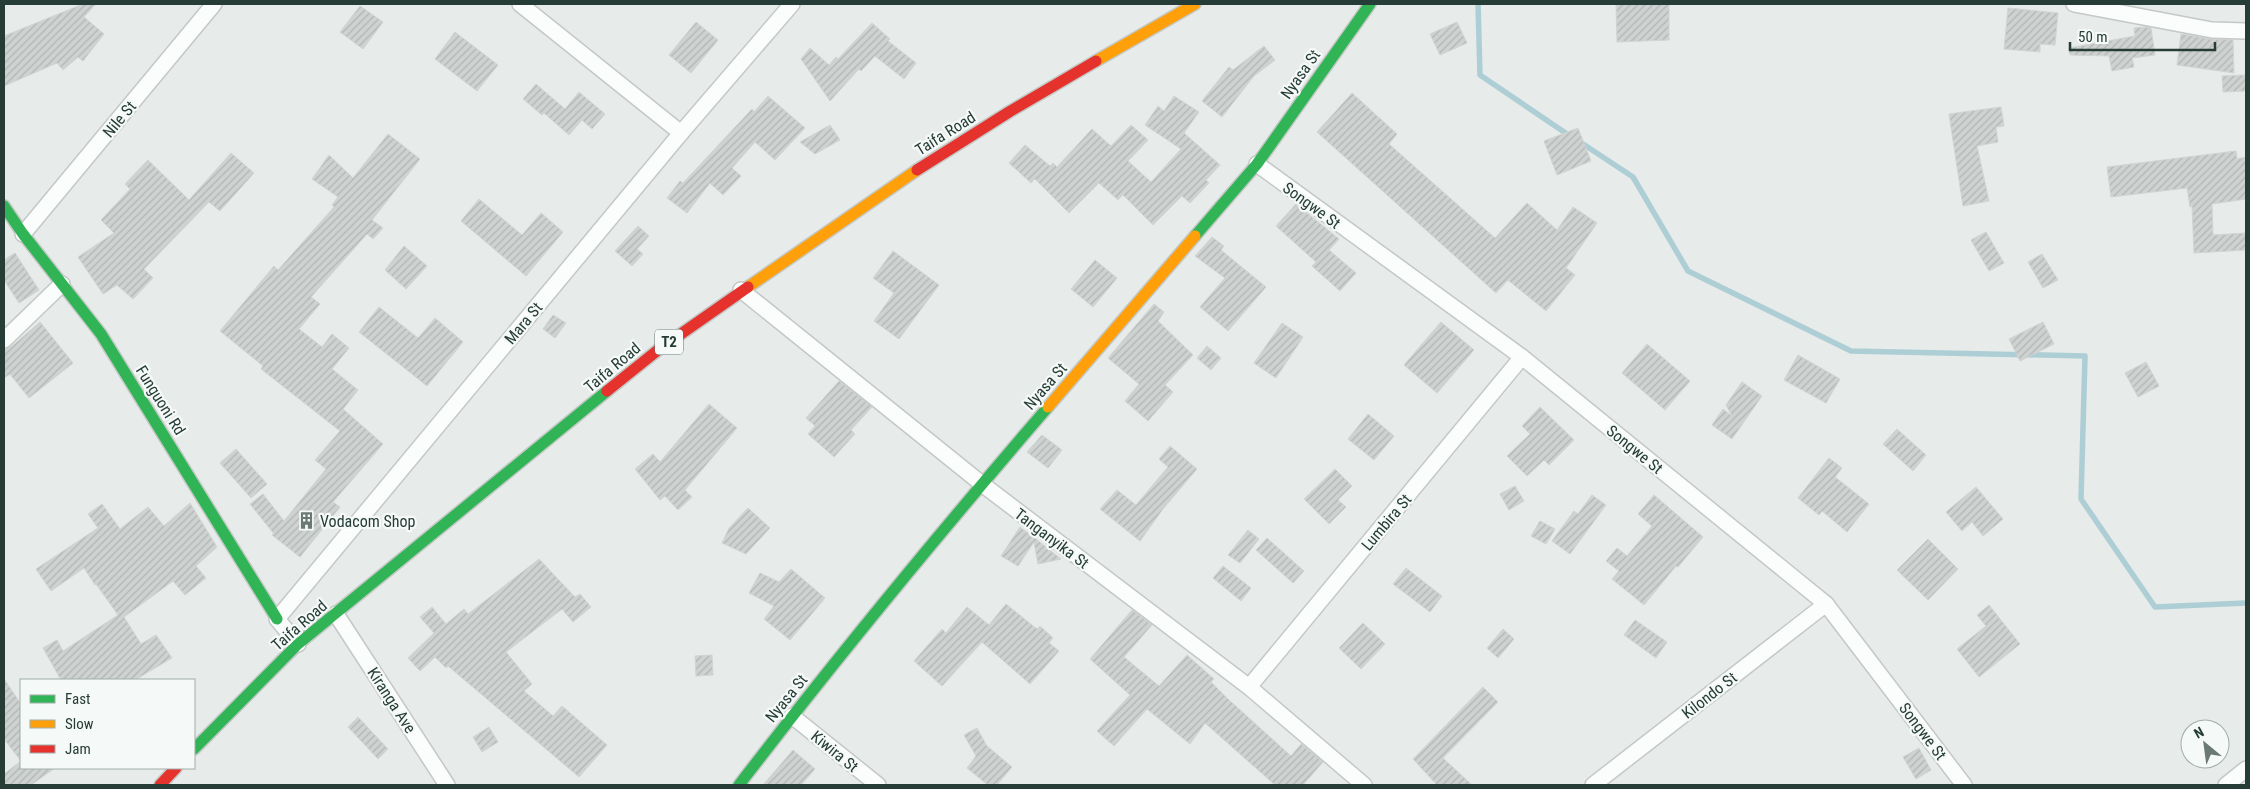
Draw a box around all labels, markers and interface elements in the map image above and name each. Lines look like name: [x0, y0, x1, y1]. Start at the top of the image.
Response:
scale bar: [2070, 20, 2215, 52]
text: 50 m: [2078, 28, 2108, 46]
street label: Nyasa St: [1277, 46, 1324, 103]
street label: Nile St: [99, 97, 140, 141]
street label: Taifa Road: [912, 108, 979, 159]
street label: Songwe St: [1279, 178, 1344, 233]
street label: Mara St: [500, 298, 546, 348]
road number: T2: [655, 330, 683, 354]
street label: Taifa Road: [580, 338, 644, 396]
street label: Nyasa St: [1020, 359, 1071, 414]
street label: Funguoni Rd: [132, 362, 189, 438]
street label: Songwe St: [1603, 421, 1667, 478]
street label: Lumbira St: [1357, 490, 1416, 554]
street label: Tanganyika St: [1011, 504, 1093, 573]
building icon: Vodacom Shop: [296, 511, 316, 531]
place label: Vodacom Shop: [320, 512, 415, 531]
street label: Taifa Road: [268, 596, 331, 655]
street label: Kiranga Ave: [363, 664, 420, 737]
street label: Kilondo St: [1678, 668, 1741, 723]
street label: Nyasa St: [761, 670, 811, 726]
legend: [20, 679, 195, 769]
text: Fast: [65, 690, 90, 708]
street label: Songwe St: [1895, 699, 1950, 764]
text: Slow: [65, 715, 94, 733]
north arrow: [2180, 719, 2230, 769]
text: N: [2191, 724, 2206, 742]
street label: Kiwira St: [807, 727, 862, 776]
text: Jam: [65, 740, 91, 758]

